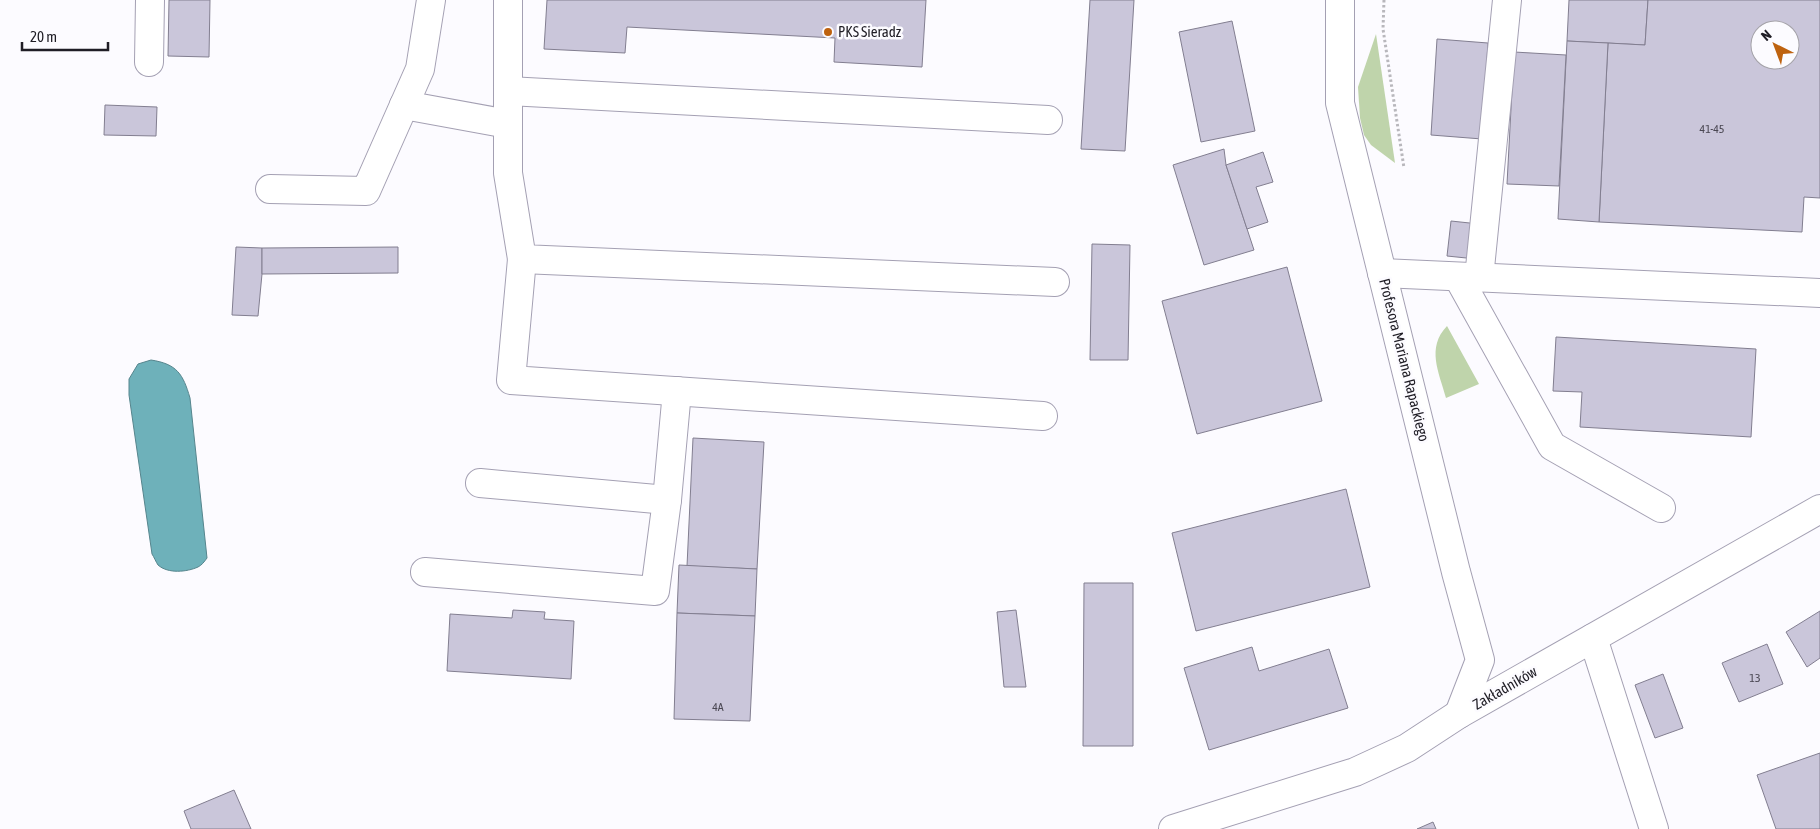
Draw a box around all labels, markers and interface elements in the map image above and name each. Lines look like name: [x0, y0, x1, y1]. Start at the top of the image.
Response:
scale bar: [22, 20, 109, 52]
north arrow: [1750, 20, 1800, 70]
place label: PKS Sieradz: [838, 23, 902, 40]
marker: PKS Sieradz: [822, 26, 834, 38]
text: N: [1758, 27, 1775, 44]
text: 20 m: [30, 28, 57, 45]
house number: 41-45: [1700, 122, 1724, 136]
street label: Profesora Mariana Rapackiego: [1376, 277, 1433, 443]
street label: Zakładników: [1470, 662, 1540, 713]
house number: 13: [1749, 671, 1761, 685]
house number: 4A: [712, 700, 724, 714]

